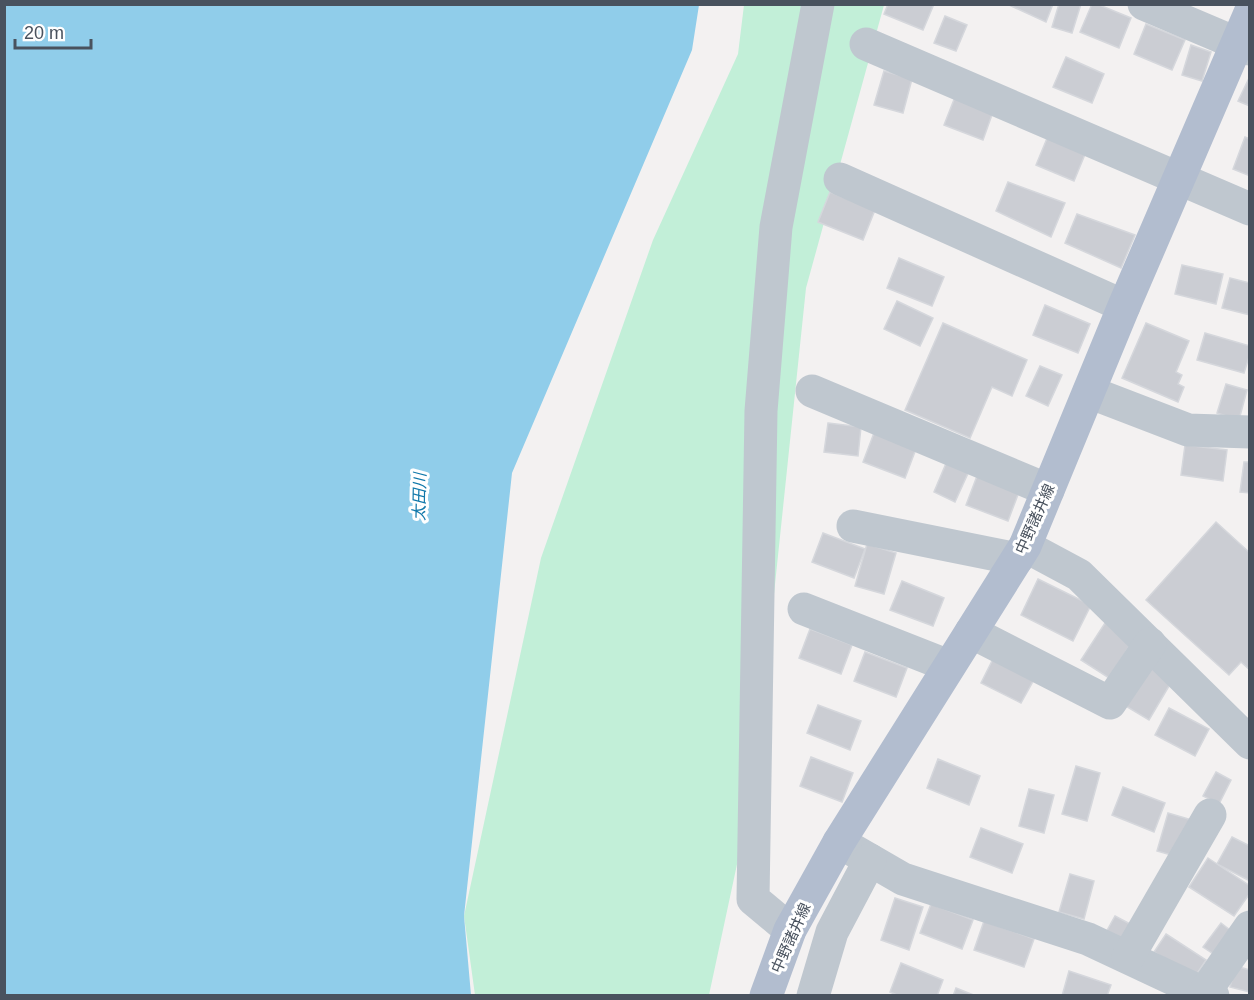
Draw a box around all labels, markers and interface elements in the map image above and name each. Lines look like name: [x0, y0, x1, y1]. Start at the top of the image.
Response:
scale bar: [15, 12, 92, 50]
text: 20 m: [24, 23, 64, 43]
water label: 太田川: [411, 471, 428, 521]
street label: 中野諸井線: [1012, 481, 1058, 557]
street label: 中野諸井線: [768, 900, 814, 976]

